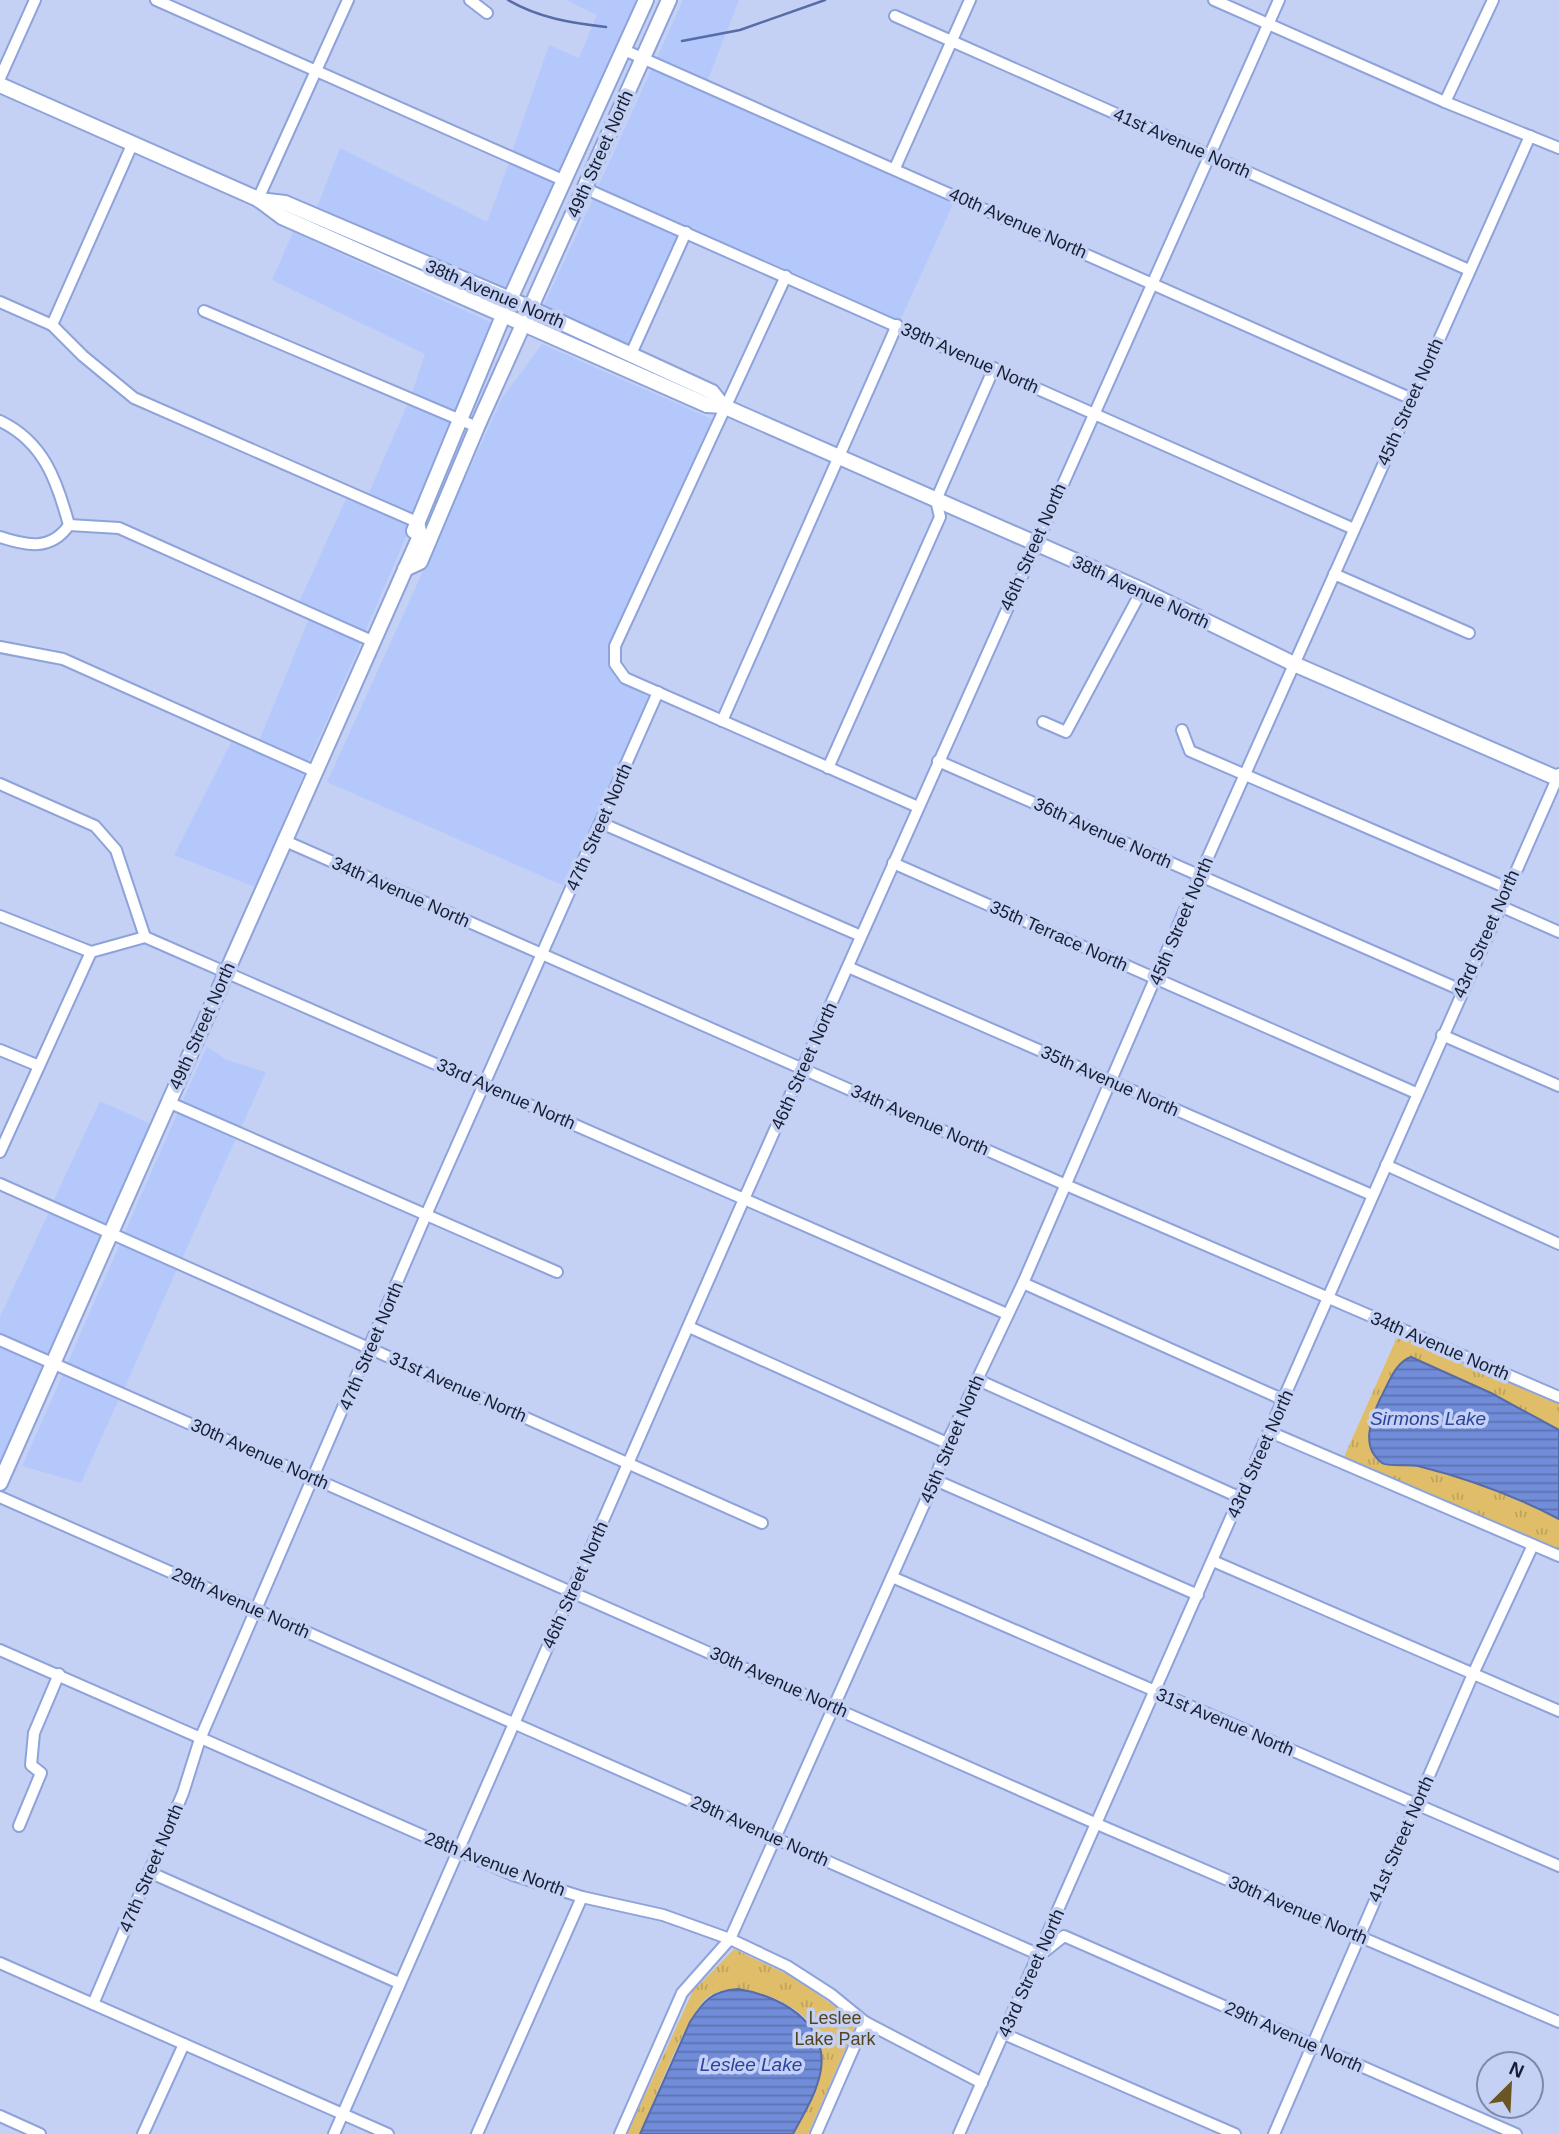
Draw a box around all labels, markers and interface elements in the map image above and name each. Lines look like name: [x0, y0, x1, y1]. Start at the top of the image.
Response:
street label: 49th Street North: [563, 87, 637, 221]
street label: 41st Avenue North: [1110, 104, 1254, 182]
street label: 40th Avenue North: [946, 184, 1090, 262]
street label: 38th Avenue North: [423, 256, 567, 332]
street label: 39th Avenue North: [898, 319, 1042, 397]
street label: 45th Street North: [1373, 335, 1447, 469]
street label: 46th Street North: [996, 480, 1070, 614]
street label: 38th Avenue North: [1069, 551, 1213, 633]
street label: 47th Street North: [562, 760, 636, 894]
street label: 36th Avenue North: [1031, 794, 1175, 872]
street label: 34th Avenue North: [329, 853, 473, 931]
street label: 45th Street North: [1145, 854, 1217, 988]
street label: 43rd Street North: [1449, 867, 1523, 1001]
street label: 35th Terrace North: [987, 897, 1131, 975]
street label: 49th Street North: [165, 959, 239, 1093]
street label: 46th Street North: [767, 999, 841, 1133]
street label: 35th Avenue North: [1038, 1042, 1182, 1120]
street label: 33rd Avenue North: [434, 1054, 578, 1134]
street label: 34th Avenue North: [848, 1081, 992, 1159]
street label: 47th Street North: [335, 1279, 407, 1413]
street label: 34th Avenue North: [1368, 1308, 1512, 1384]
street label: 31st Avenue North: [386, 1348, 530, 1426]
street label: 45th Street North: [916, 1372, 988, 1506]
street label: 43rd Street North: [1223, 1387, 1297, 1521]
water label: Sirmons Lake: [1370, 1408, 1486, 1429]
street label: 30th Avenue North: [188, 1415, 332, 1493]
street label: 46th Street North: [538, 1518, 612, 1652]
street label: 29th Avenue North: [169, 1564, 313, 1642]
street label: 30th Avenue North: [707, 1643, 851, 1721]
street label: 31st Avenue North: [1153, 1684, 1297, 1760]
street label: 41st Street North: [1364, 1773, 1438, 1905]
street label: 29th Avenue North: [688, 1792, 832, 1870]
street label: 47th Street North: [115, 1801, 187, 1935]
street label: 28th Avenue North: [422, 1828, 568, 1900]
street label: 30th Avenue North: [1226, 1872, 1370, 1948]
street label: 43rd Street North: [994, 1906, 1068, 2040]
street label: 29th Avenue North: [1222, 1998, 1366, 2076]
park label: Leslee Lake Park: [794, 2008, 877, 2049]
north arrow: [1475, 2050, 1545, 2120]
water label: Leslee Lake: [700, 2054, 802, 2075]
text: N: [1506, 2058, 1527, 2082]

